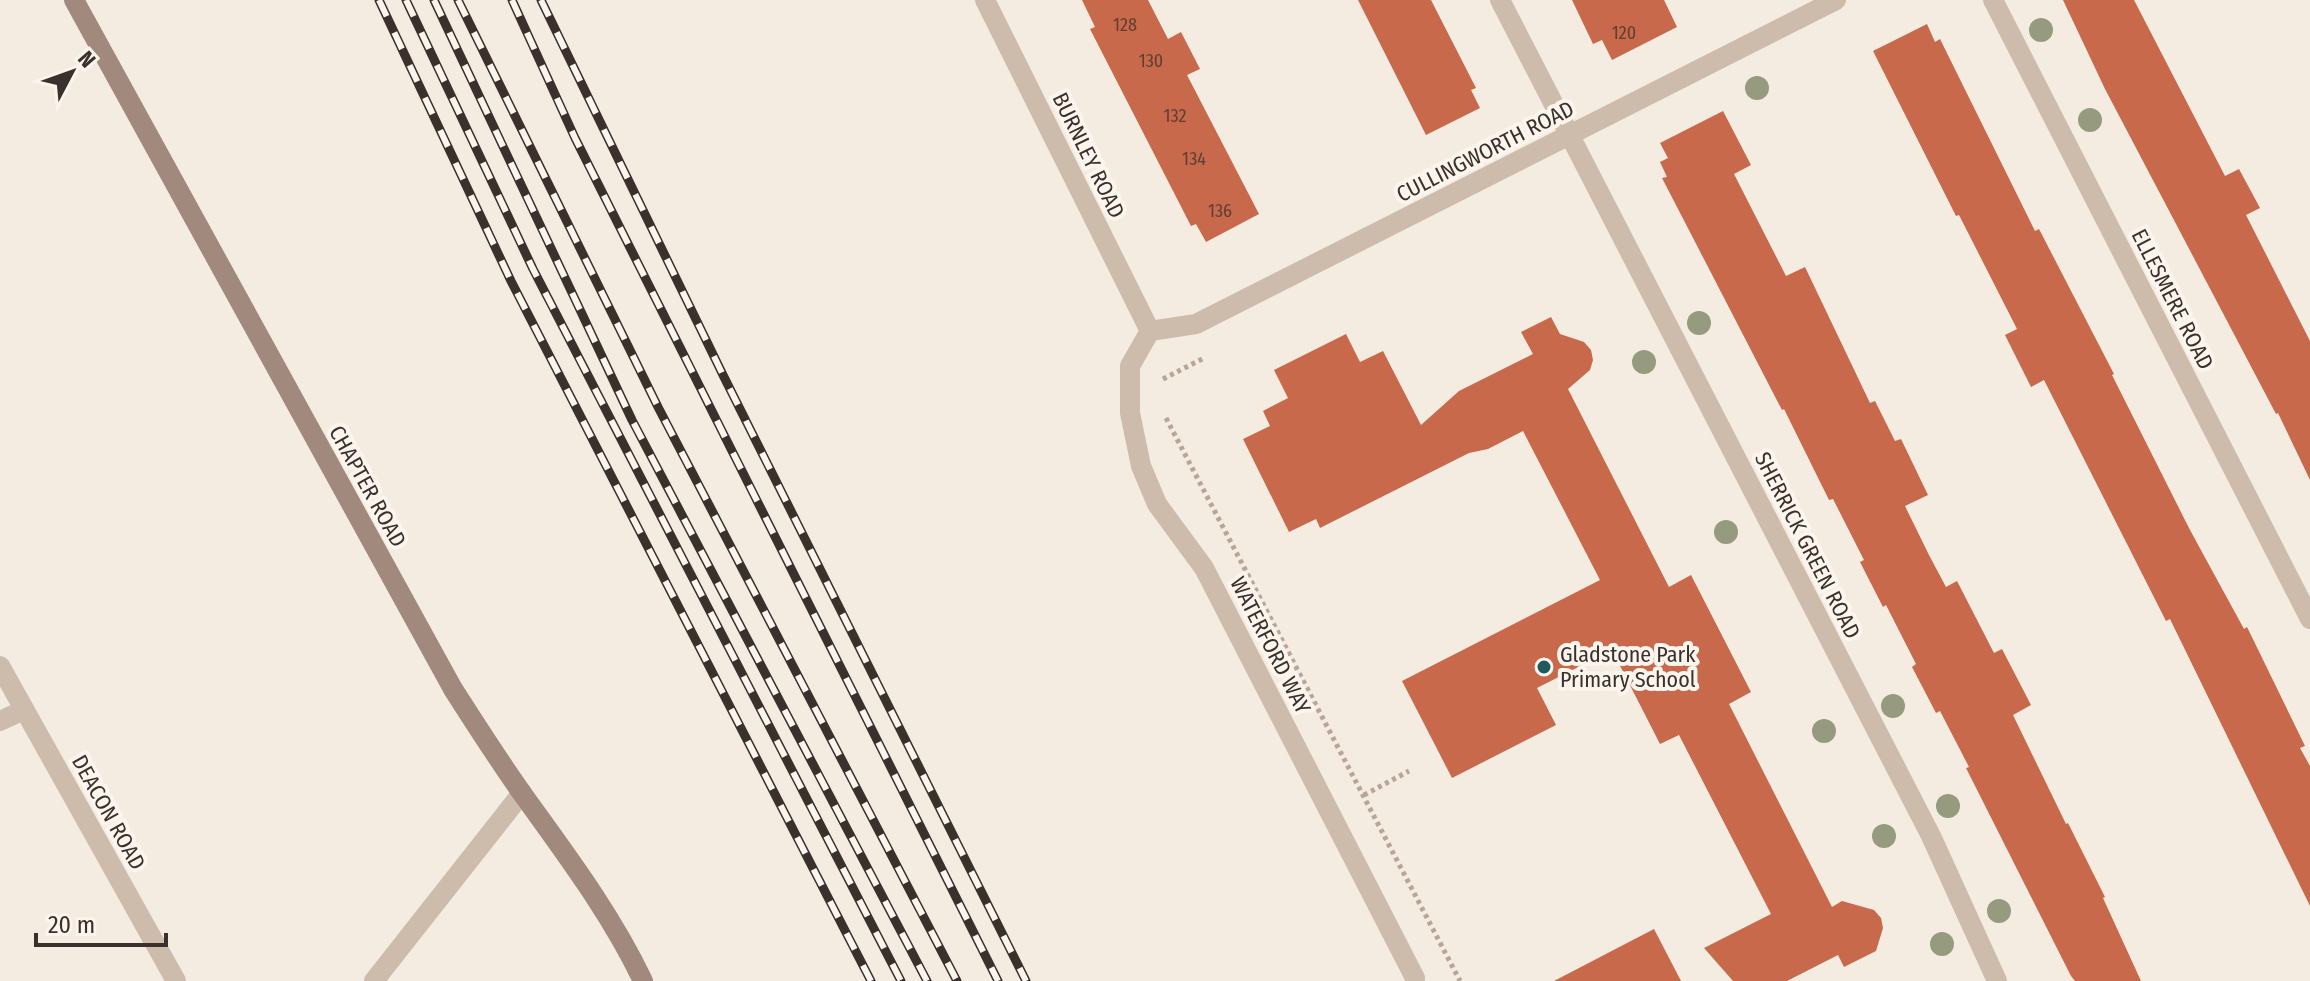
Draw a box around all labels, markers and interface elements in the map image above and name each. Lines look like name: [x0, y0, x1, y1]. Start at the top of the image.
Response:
house number: 128: [1113, 14, 1137, 36]
house number: 120: [1612, 22, 1636, 44]
north arrow: [32, 32, 112, 112]
text: N: [72, 45, 101, 73]
house number: 130: [1139, 50, 1163, 72]
street label: BURNLEY ROAD: [1047, 88, 1131, 222]
street label: CULLINGWORTH ROAD: [1392, 95, 1578, 208]
house number: 132: [1164, 105, 1187, 127]
house number: 134: [1182, 148, 1206, 170]
house number: 136: [1208, 200, 1232, 222]
street label: ELLESMERE ROAD: [2126, 225, 2219, 374]
street label: CHAPTER ROAD: [323, 421, 412, 552]
street label: SHERRICK GREEN ROAD: [1749, 447, 1866, 643]
street label: WATERFORD WAY: [1224, 572, 1317, 718]
place label: Gladstone Park Primary School: [1560, 641, 1696, 693]
marker: Gladstone Park Primary School: [1535, 658, 1553, 676]
street label: DEACON ROAD: [66, 750, 151, 874]
scale bar: [36, 897, 166, 947]
text: 20 m: [48, 911, 95, 939]

